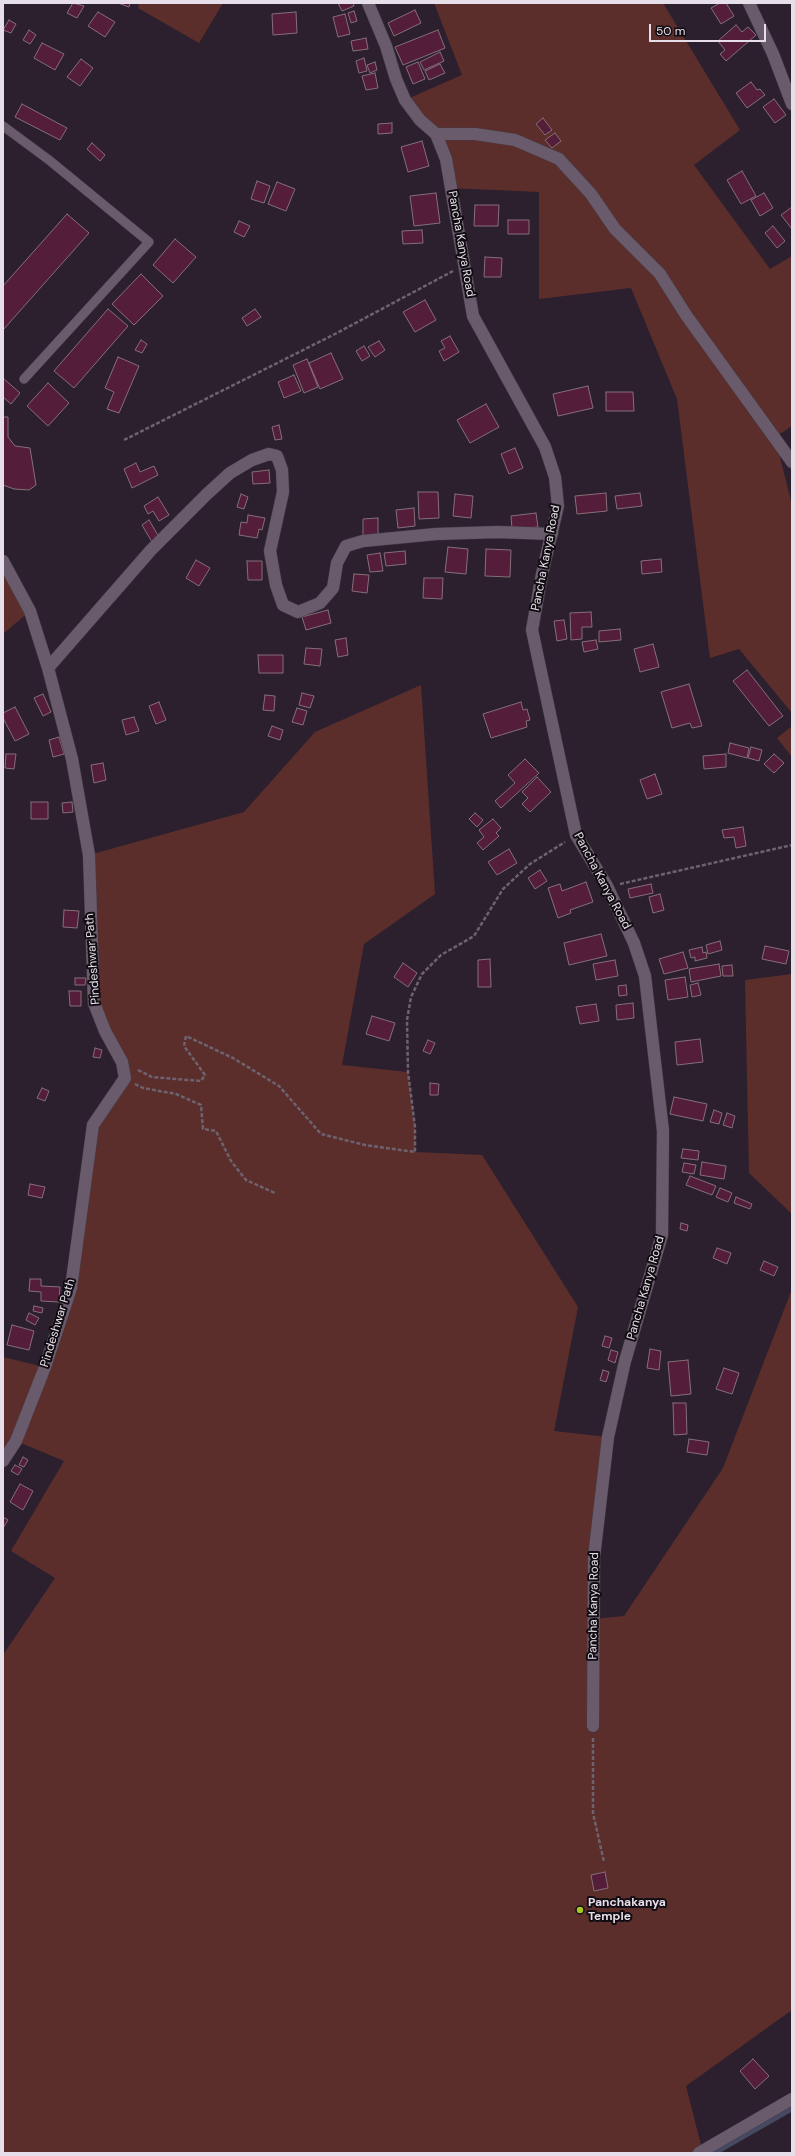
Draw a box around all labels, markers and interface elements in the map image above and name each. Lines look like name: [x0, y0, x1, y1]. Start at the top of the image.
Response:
scale bar: [651, 16, 768, 42]
text: 50 m: [656, 23, 685, 39]
street label: Pancha Kanya Road: [445, 190, 477, 298]
street label: Pancha Kanya Road: [529, 504, 563, 612]
street label: Pancha Kanya Road: [570, 830, 634, 932]
street label: Pindeshwar Path: [83, 913, 103, 1005]
street label: Pancha Kanya Road: [624, 1234, 668, 1342]
street label: Pindeshwar Path: [38, 1277, 78, 1369]
street label: Pancha Kanya Road: [586, 1552, 602, 1660]
place label: Panchakanya Temple: [588, 1896, 666, 1924]
marker: Panchakanya Temple: [575, 1905, 585, 1915]

